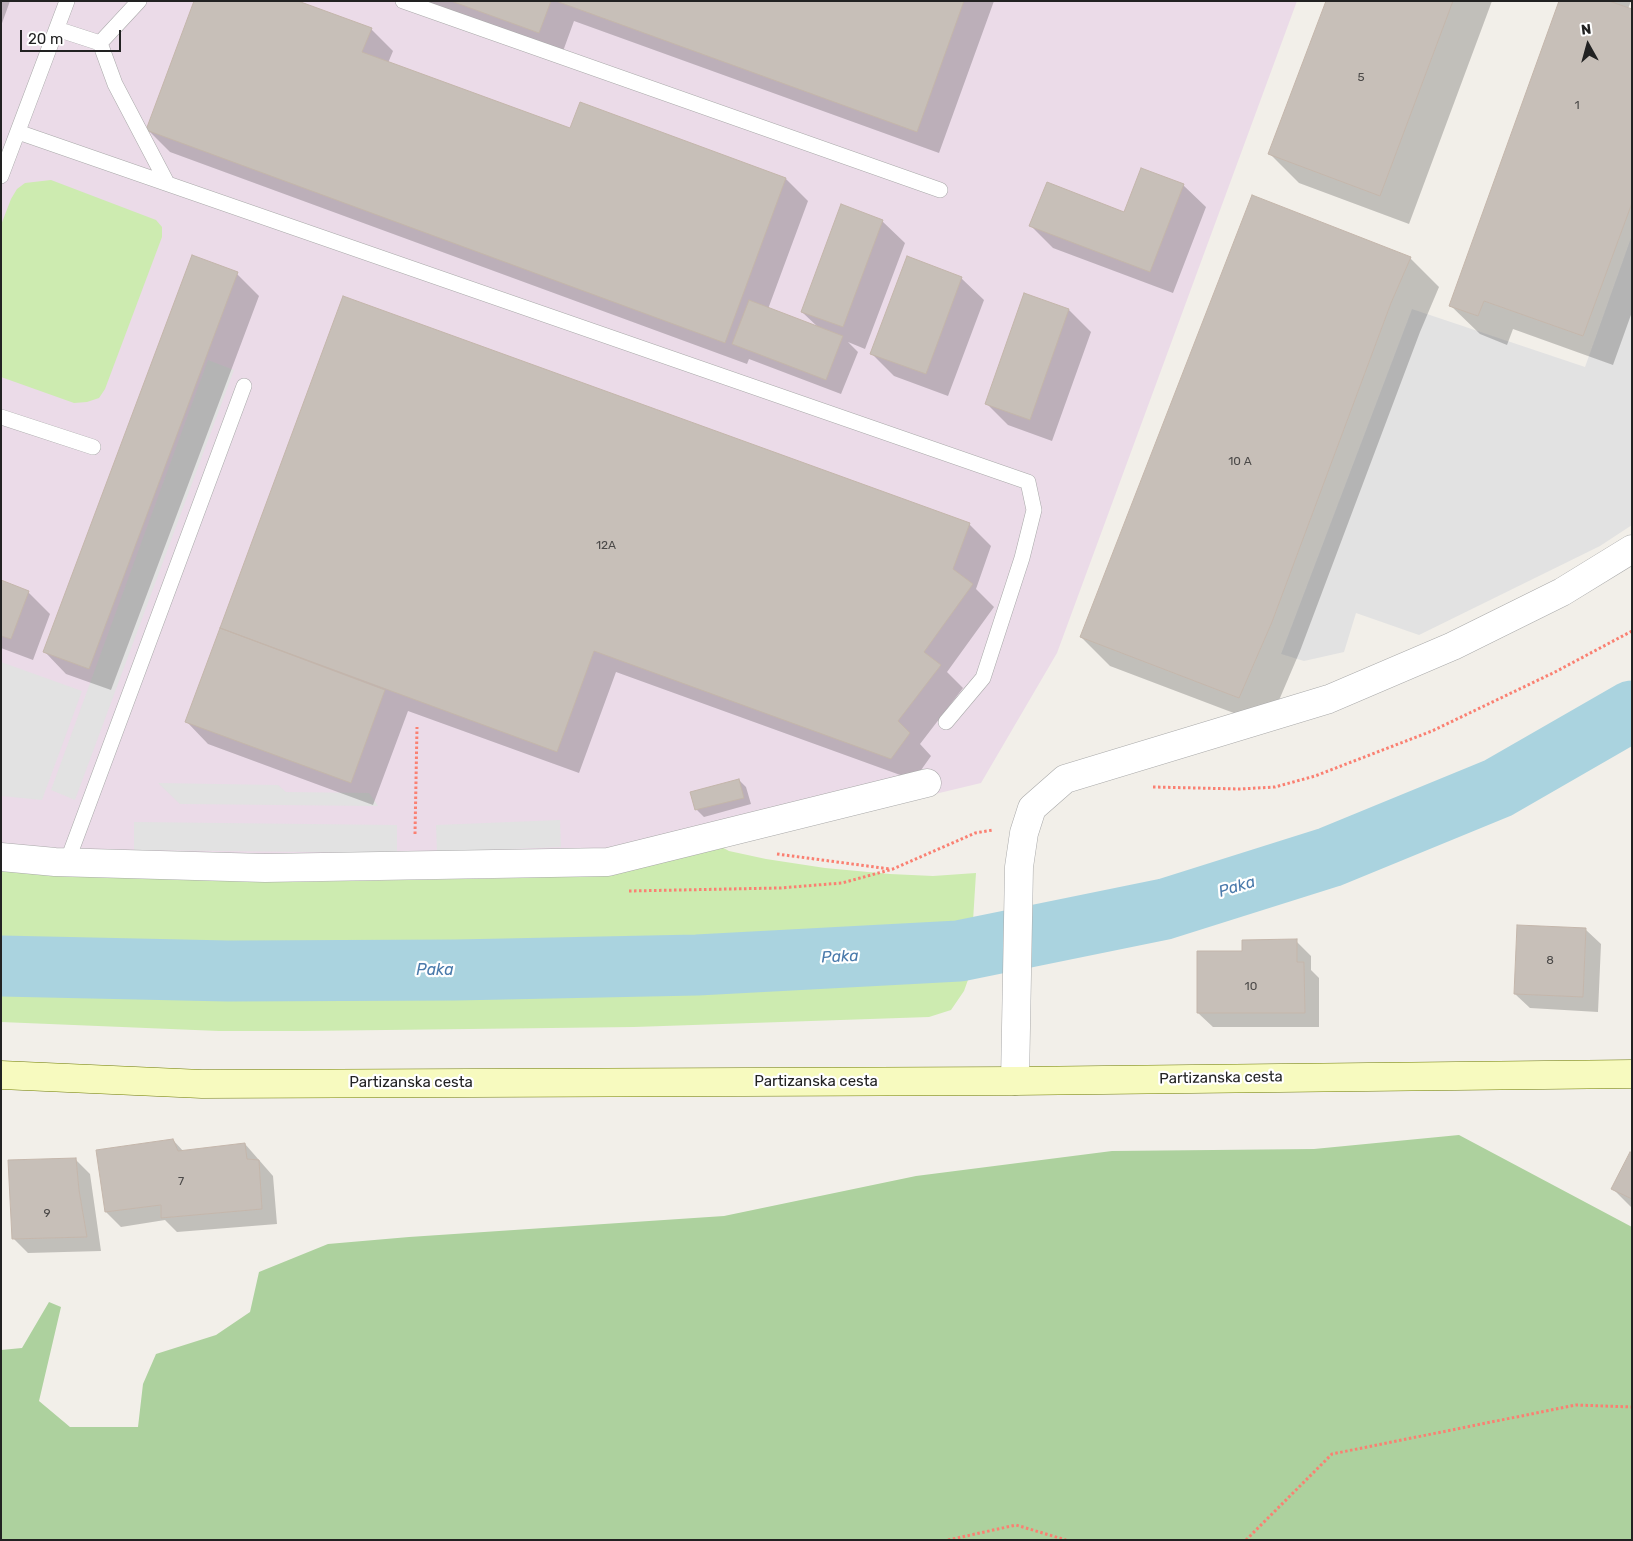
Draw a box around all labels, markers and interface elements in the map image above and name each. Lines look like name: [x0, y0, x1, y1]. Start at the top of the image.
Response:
scale bar: [22, 20, 124, 52]
north arrow: [1563, 20, 1613, 70]
text: N: [1580, 21, 1592, 39]
text: 20 m: [28, 30, 63, 48]
house number: 5: [1357, 71, 1365, 85]
house number: 1: [1574, 99, 1580, 113]
house number: 10 A: [1228, 455, 1252, 469]
house number: 12A: [596, 539, 616, 553]
water label: Paka: [1216, 872, 1258, 902]
water label: Paka: [821, 946, 859, 968]
house number: 8: [1546, 954, 1554, 968]
water label: Paka: [416, 960, 454, 980]
house number: 10: [1245, 980, 1257, 994]
street label: Partizanska cesta: [1159, 1068, 1283, 1088]
street label: Partizanska cesta: [754, 1073, 878, 1091]
street label: Partizanska cesta: [349, 1074, 473, 1092]
house number: 7: [178, 1175, 184, 1189]
house number: 9: [43, 1207, 51, 1221]

